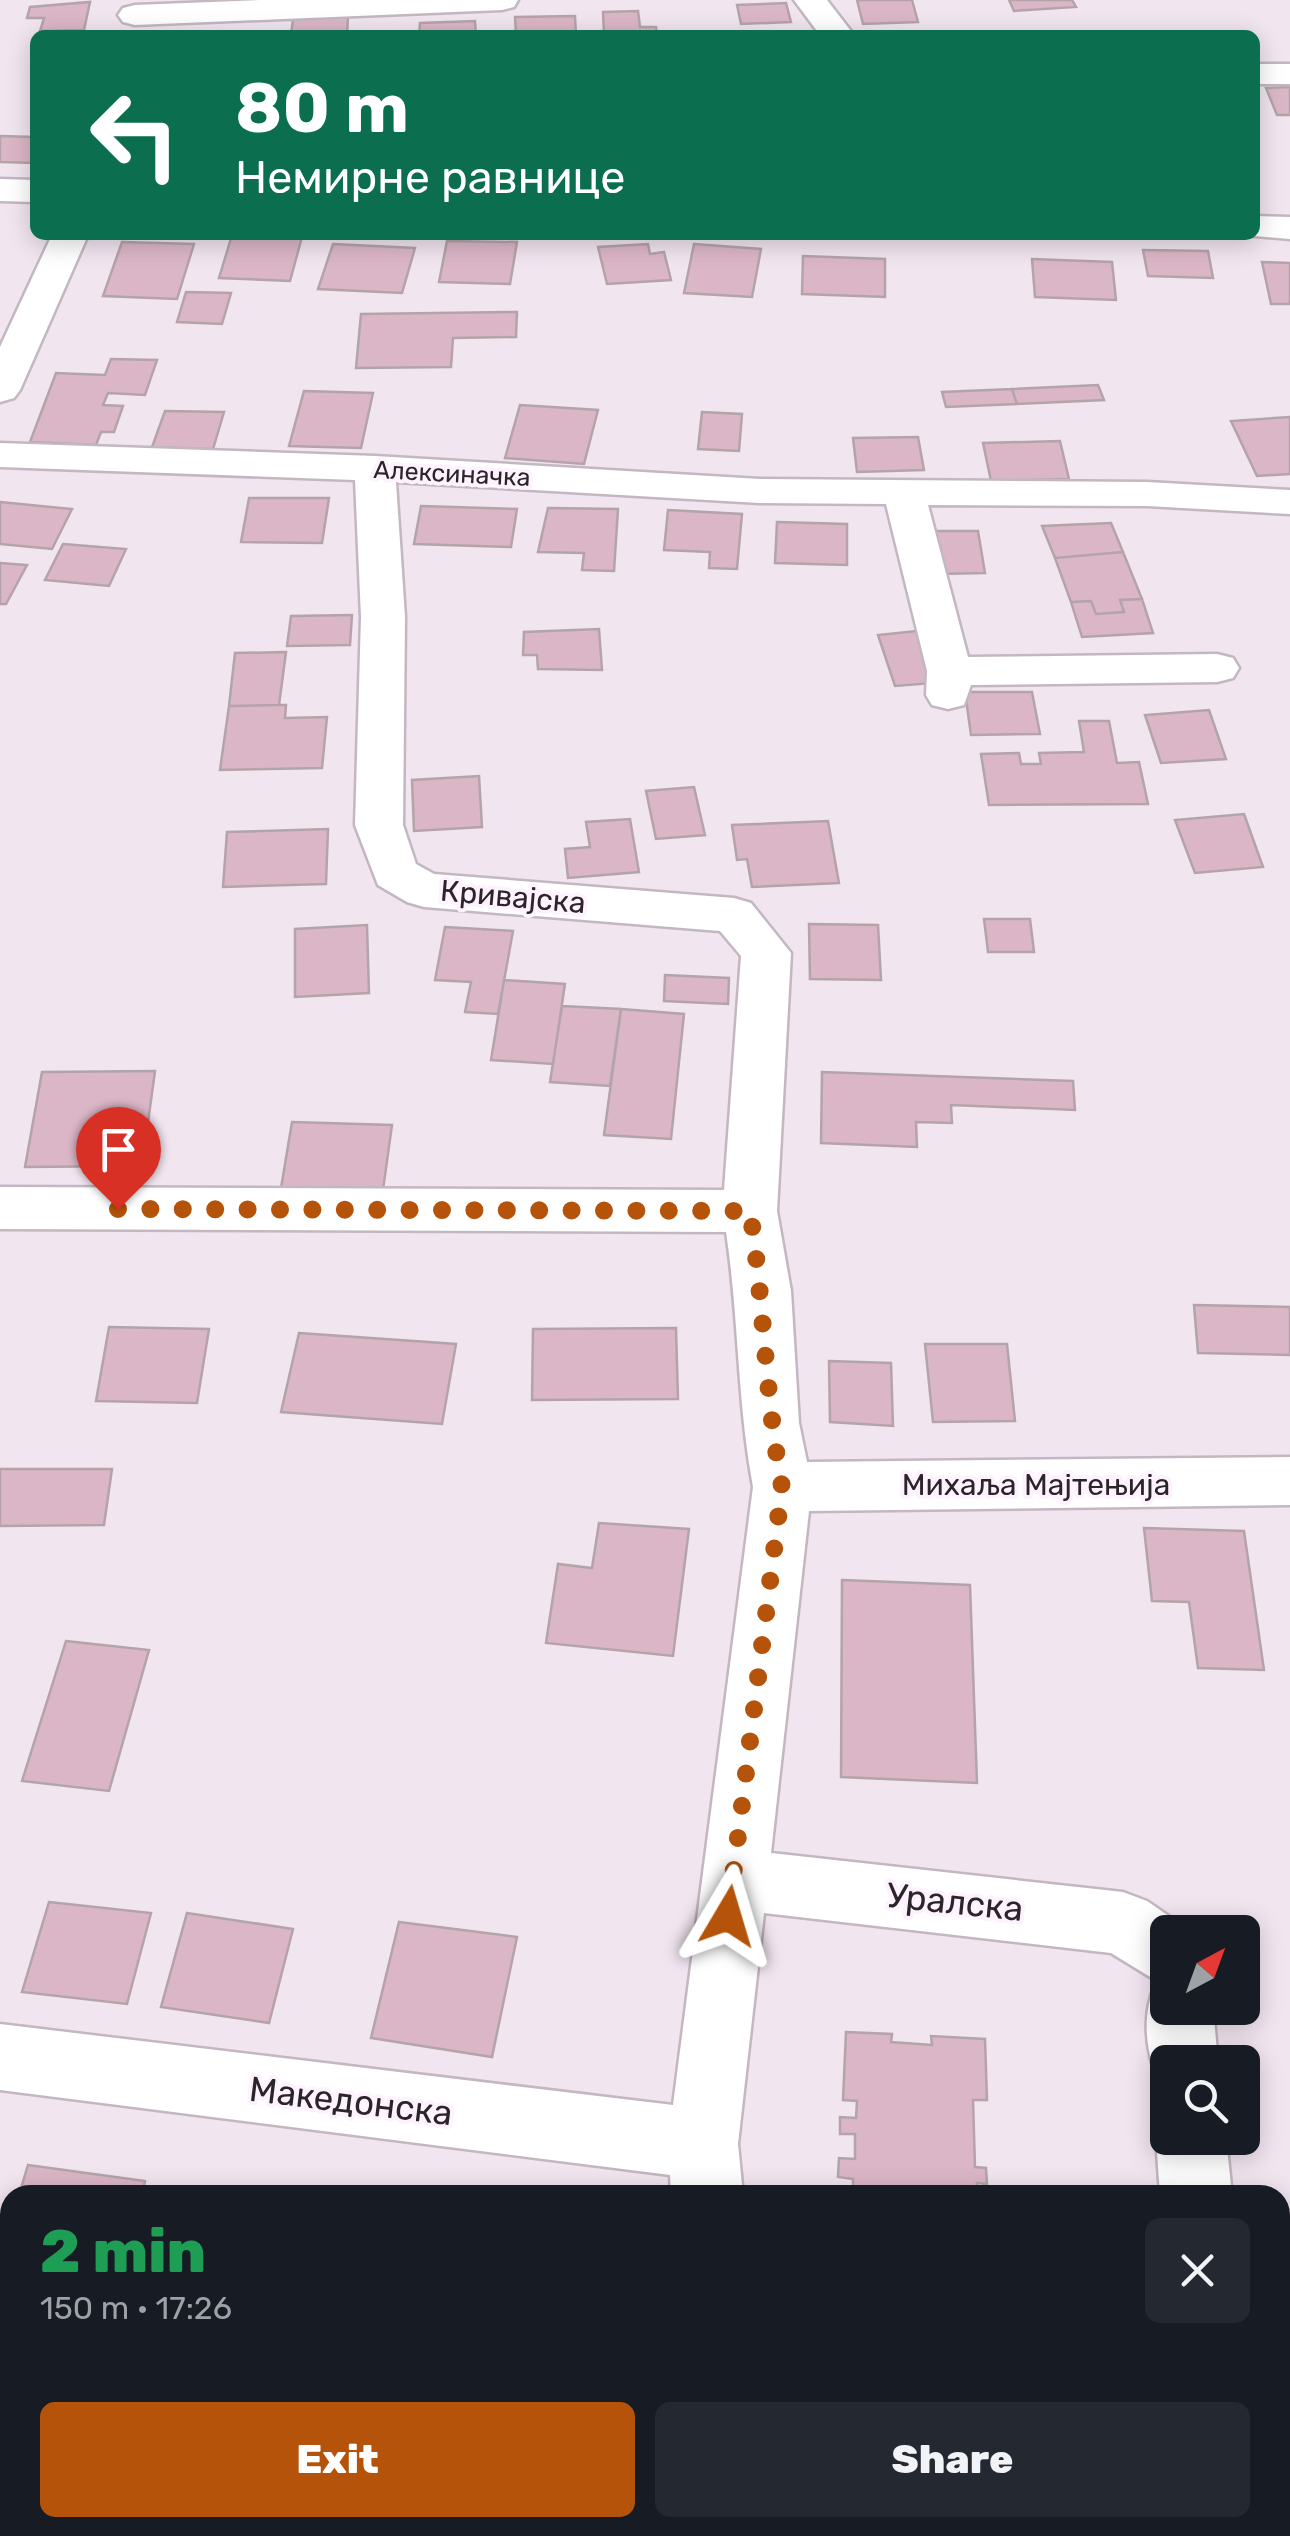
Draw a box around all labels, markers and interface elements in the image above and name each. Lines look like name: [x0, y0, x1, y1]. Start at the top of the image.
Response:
text: 80 m: [235, 67, 409, 150]
icon: left: [70, 70, 200, 200]
text: Немирне равнице: [235, 151, 626, 204]
street label: Алексиначка: [373, 455, 531, 492]
street label: Кривајска: [439, 873, 587, 921]
pin: [76, 1107, 161, 1210]
icon: arrive: [91, 1122, 146, 1177]
street label: Михаља Мајтењија: [902, 1467, 1170, 1503]
position arrow: [676, 1864, 780, 1968]
street label: Уралска: [885, 1874, 1025, 1930]
north arrow: [1150, 1915, 1260, 2025]
map controls: [1150, 1915, 1260, 2155]
button: search: [1150, 2045, 1260, 2155]
street label: Македонска: [247, 2068, 455, 2134]
text: 2 min: [40, 2216, 206, 2287]
button: close: [1145, 2218, 1250, 2323]
text: 150 m · 17:26: [40, 2289, 232, 2327]
button: Exit: [40, 2402, 635, 2517]
button: Share: [655, 2402, 1250, 2517]

